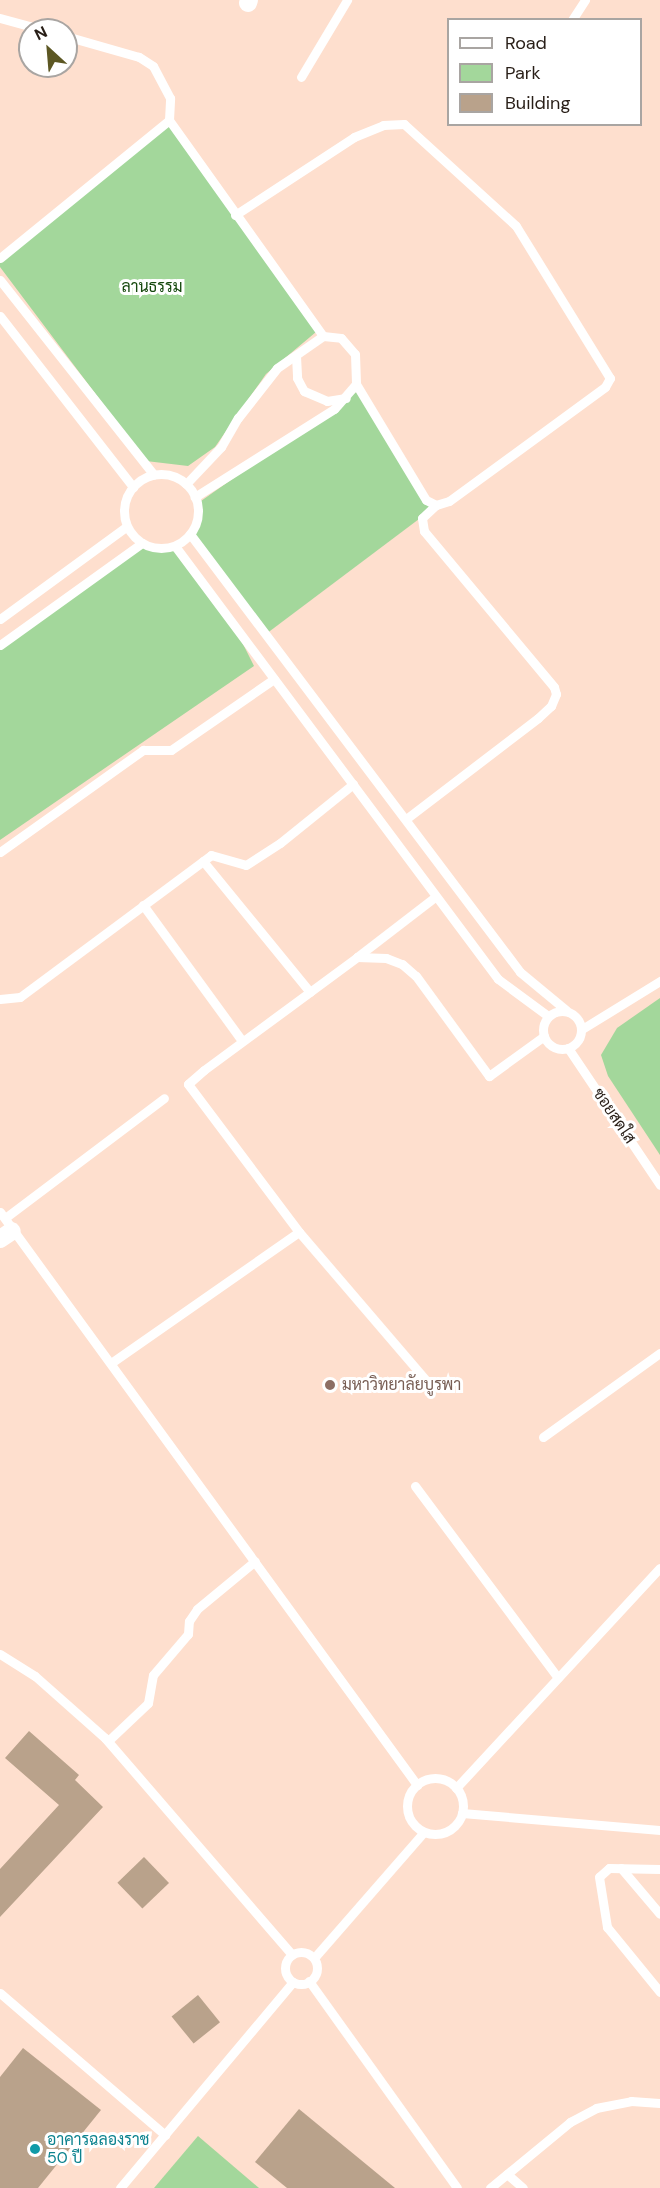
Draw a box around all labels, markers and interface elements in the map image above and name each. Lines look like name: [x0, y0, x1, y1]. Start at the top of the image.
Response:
north arrow: [18, 18, 78, 78]
legend: [447, 18, 642, 126]
text: N: [31, 21, 51, 45]
text: Road: [505, 31, 547, 55]
text: Park: [505, 61, 541, 85]
text: Building: [505, 91, 570, 115]
park label: ลานธรรม: [121, 277, 183, 297]
street label: ซอยสดใส: [589, 1085, 639, 1147]
place label: มหาวิทยาลัยบูรพา: [342, 1375, 461, 1395]
marker: มหาวิทยาลัยบูรพา: [323, 1378, 337, 1392]
place label: อาคารฉลองราช 50 ปี: [47, 2130, 150, 2168]
marker: อาคารฉลองราช 50 ปี: [28, 2142, 42, 2156]

